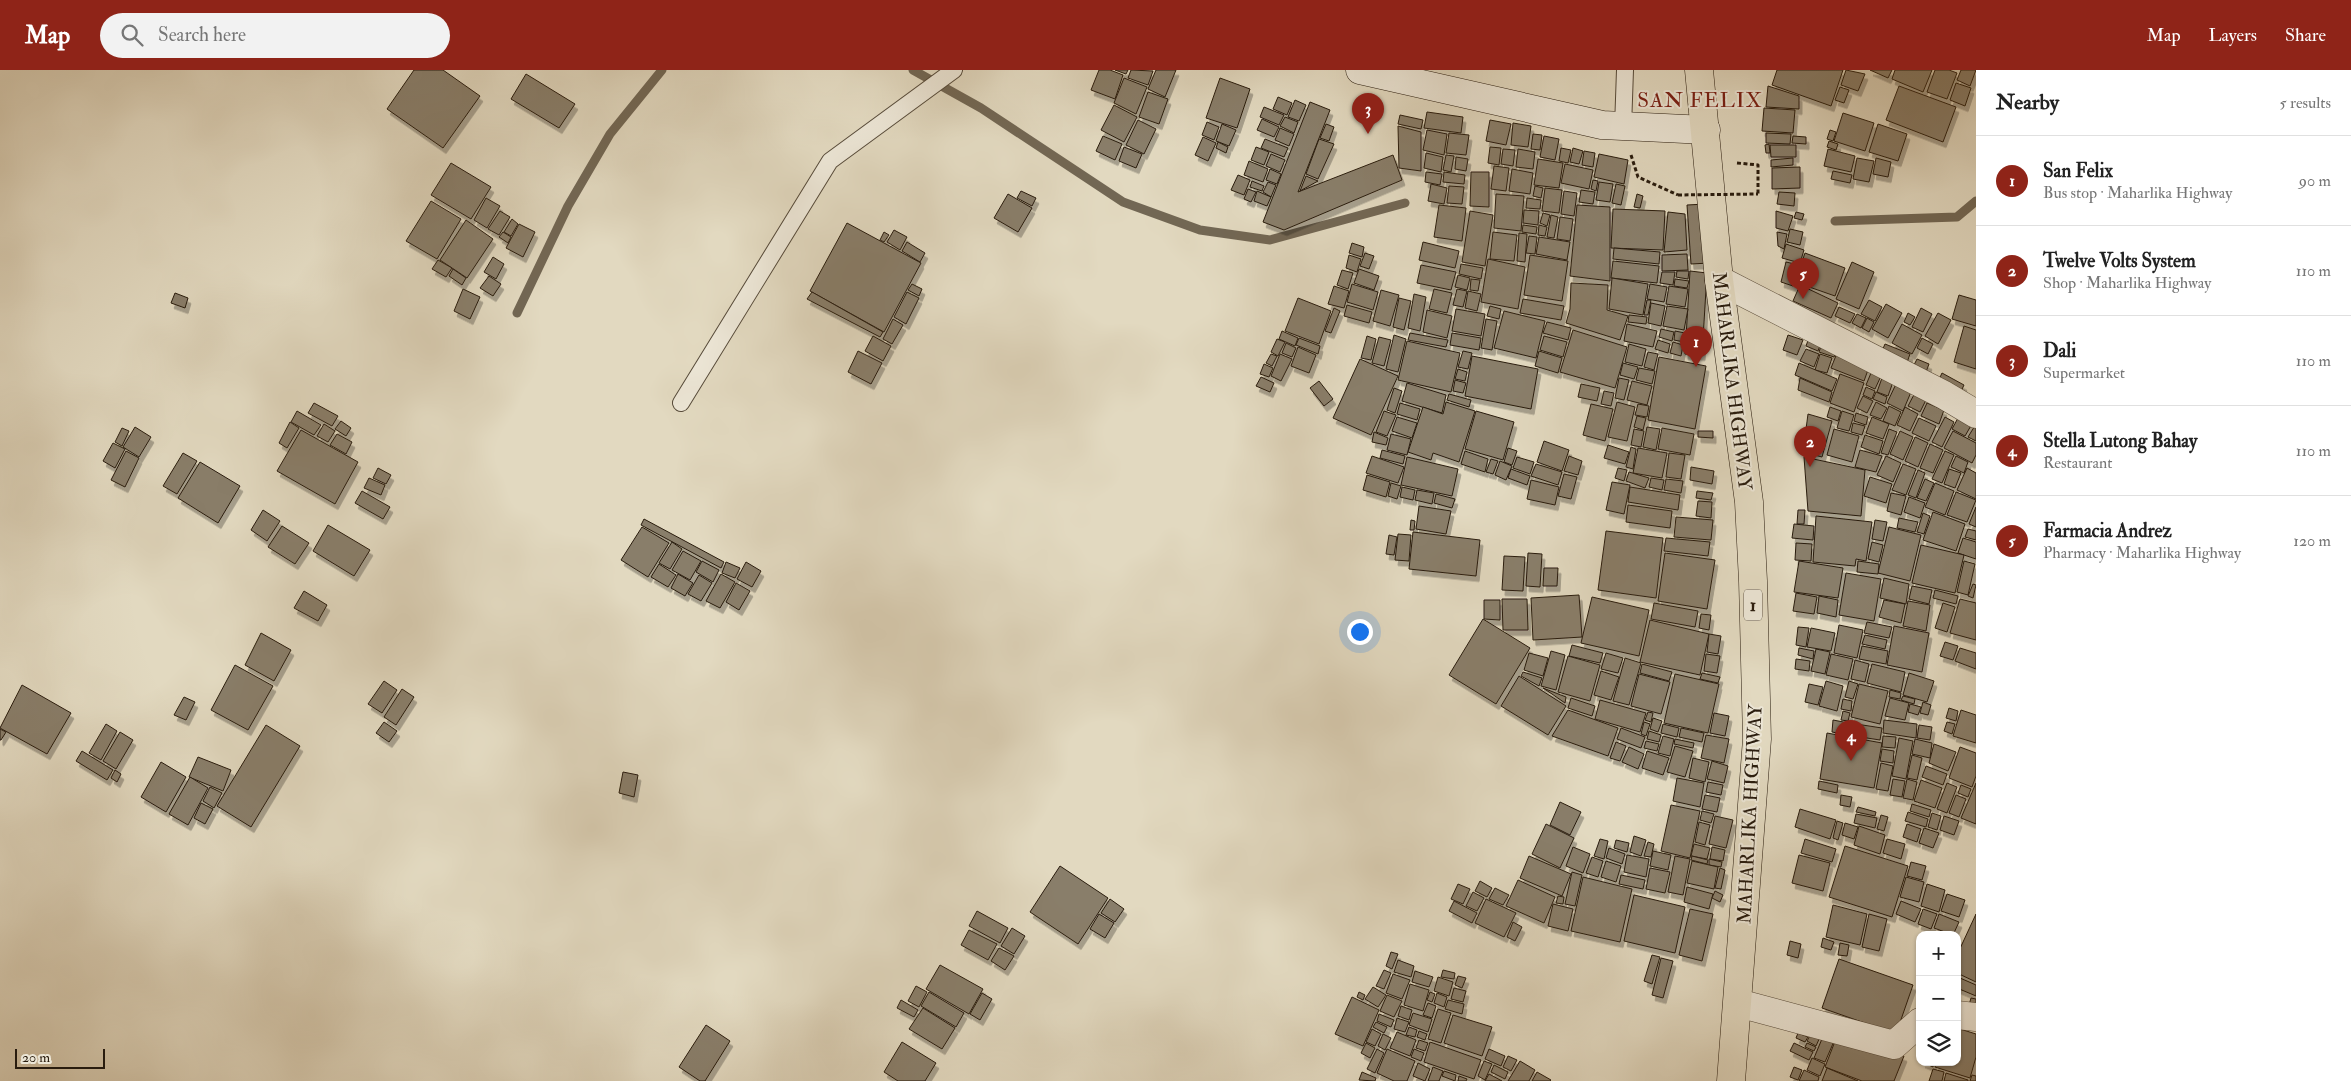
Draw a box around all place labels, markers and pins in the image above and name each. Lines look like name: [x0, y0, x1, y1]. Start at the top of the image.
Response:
pin: 3: [1352, 93, 1384, 134]
pin: 5: [1787, 258, 1819, 299]
pin: 1: [1680, 326, 1712, 367]
pin: 2: [1794, 426, 1826, 467]
pin: 4: [1835, 720, 1867, 761]

